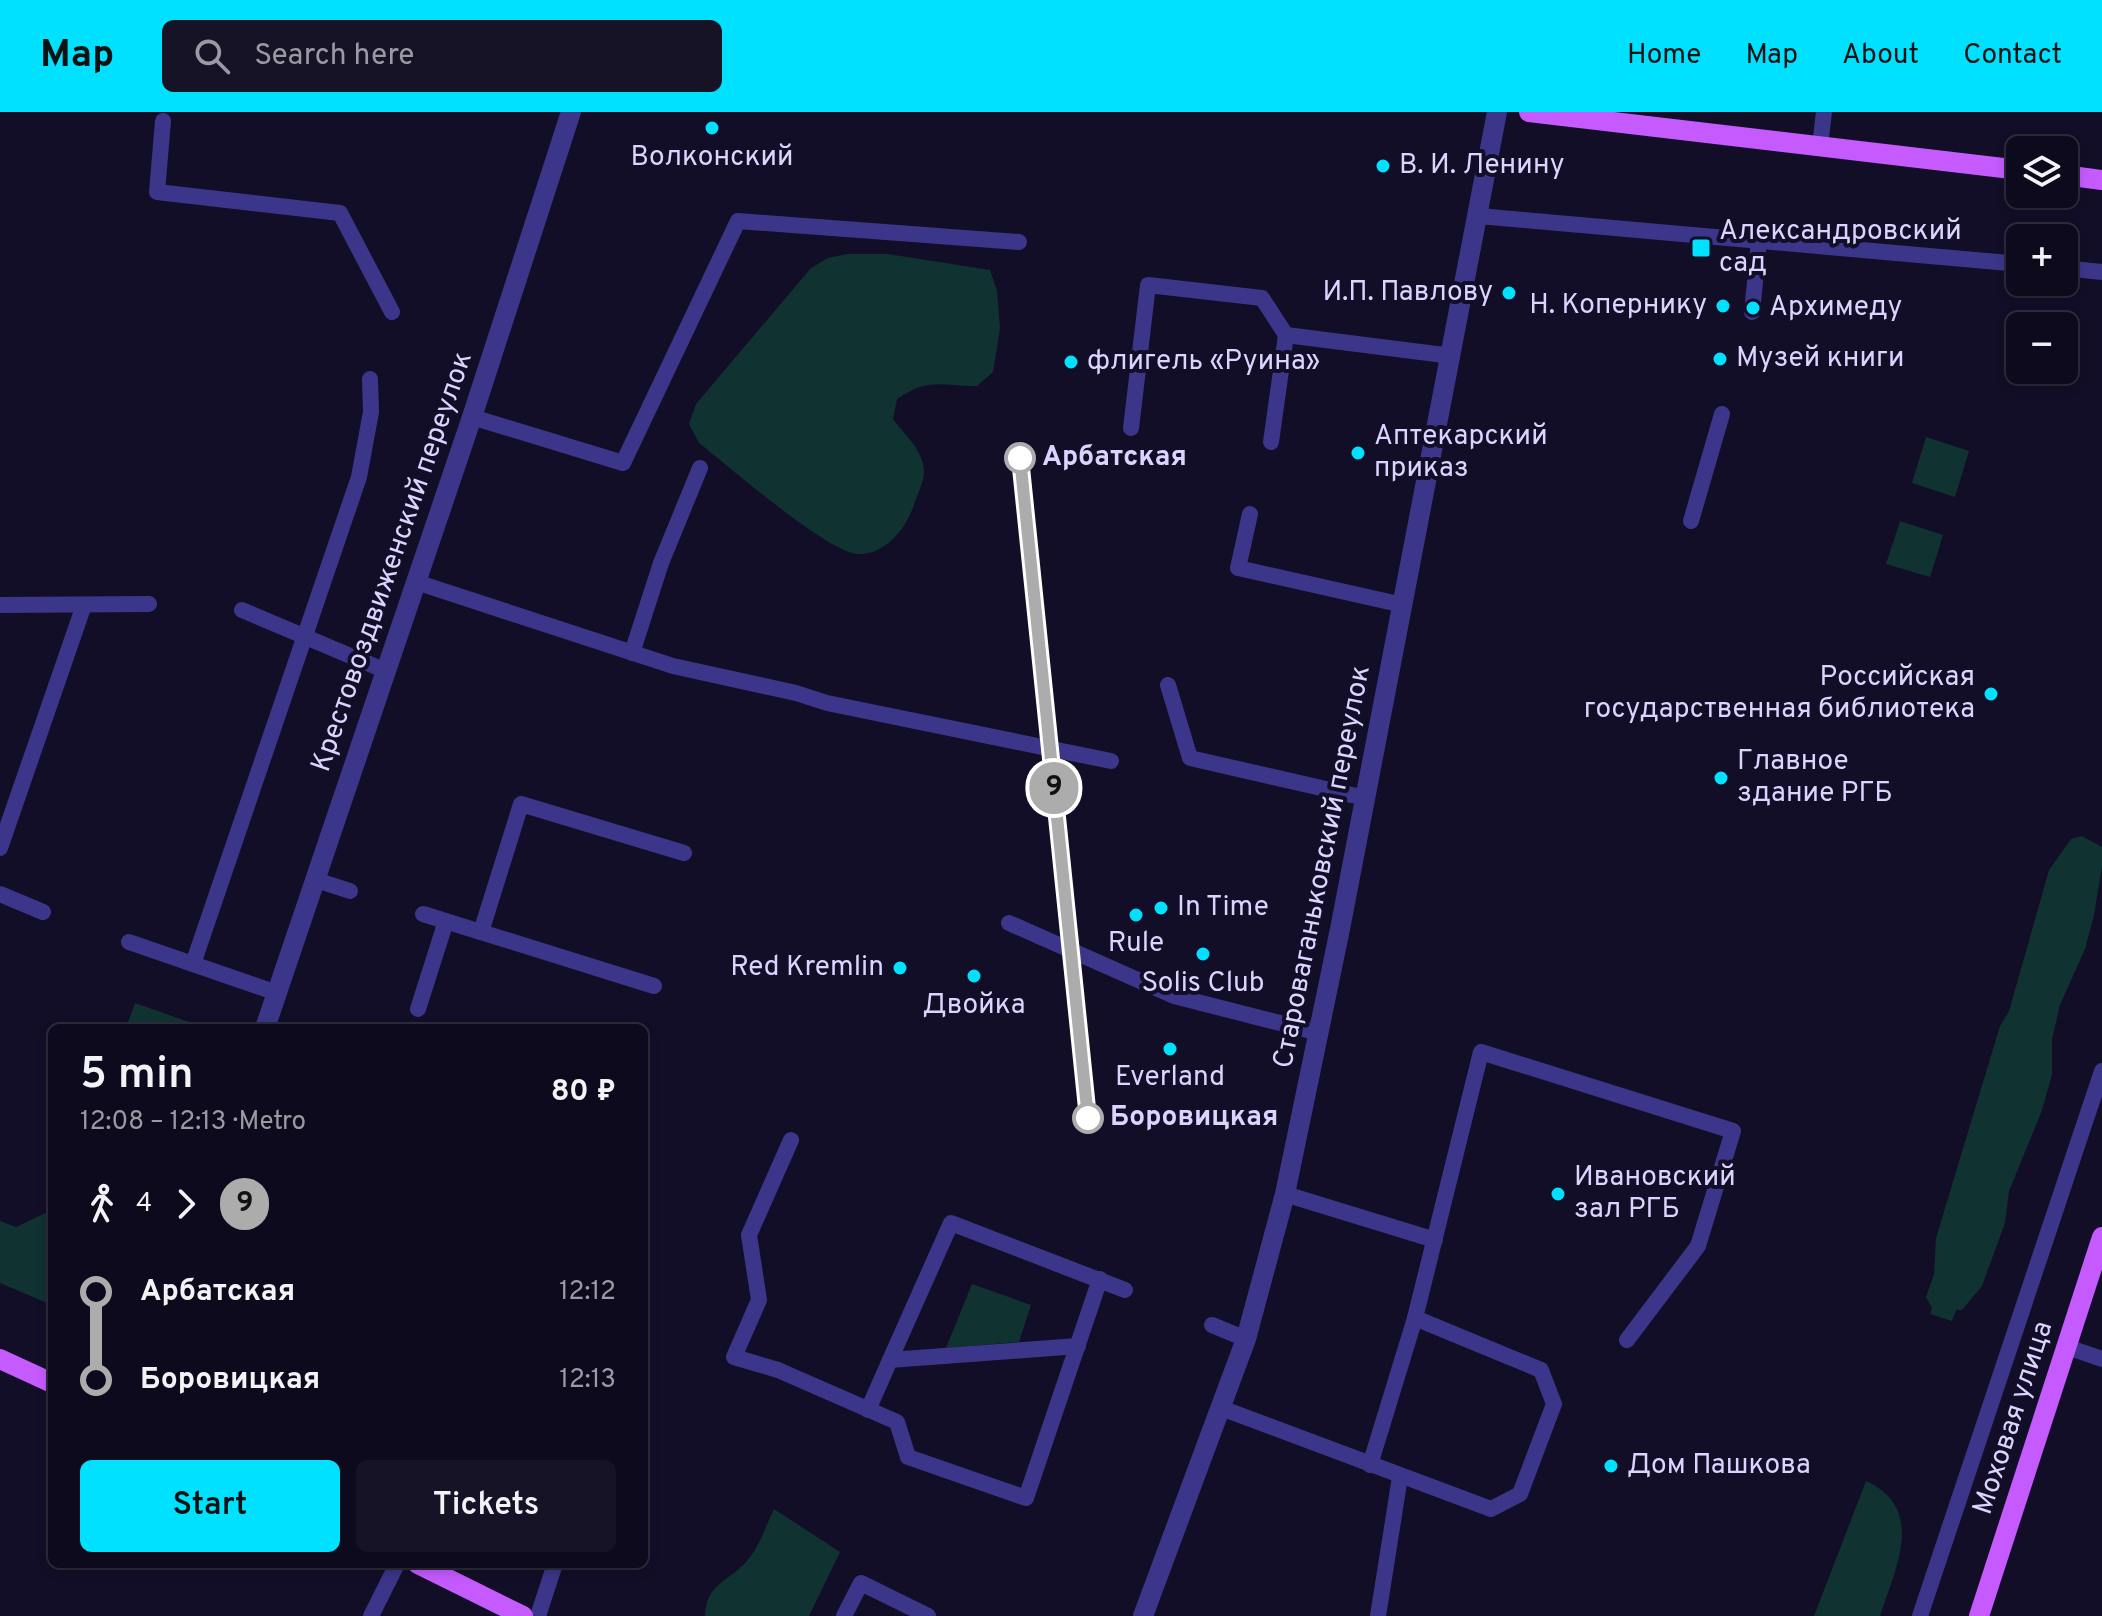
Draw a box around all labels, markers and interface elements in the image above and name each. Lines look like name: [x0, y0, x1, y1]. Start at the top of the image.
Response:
search box: [162, 20, 722, 92]
text: Map: [40, 32, 114, 81]
icon: search: [190, 34, 234, 78]
text: Search here: [254, 38, 414, 75]
text: Home: [1627, 38, 1701, 74]
text: Map: [1745, 38, 1798, 74]
text: About: [1842, 38, 1919, 74]
text: Contact: [1963, 38, 2062, 74]
marker: Волконский: [703, 119, 721, 137]
map controls: [2006, 136, 2078, 384]
button: layers: [2006, 136, 2078, 208]
place label: Волконский: [630, 140, 794, 176]
place label: В. И. Ленину: [1399, 148, 1564, 184]
marker: В. И. Ленину: [1374, 157, 1392, 175]
place label: Александровский сад: [1719, 214, 1962, 282]
button: +: [2006, 224, 2078, 296]
marker: Александровский сад: [1690, 237, 1712, 259]
place label: И.П. Павлову: [1322, 275, 1493, 311]
marker: И.П. Павлову: [1500, 284, 1518, 302]
place label: Н. Копернику: [1529, 288, 1707, 324]
place label: Архимеду: [1769, 290, 1902, 326]
marker: Н. Копернику: [1714, 297, 1732, 315]
marker: Архимеду: [1744, 299, 1762, 317]
button: −: [2006, 312, 2078, 384]
place label: Музей книги: [1736, 341, 1905, 377]
place label: флигель «Руина»: [1087, 344, 1320, 380]
street label: Крестовоздвиженский переулок: [304, 347, 482, 777]
marker: Музей книги: [1711, 350, 1729, 368]
marker: флигель «Руина»: [1062, 353, 1080, 371]
place label: Аптекарский приказ: [1374, 419, 1548, 487]
place label: Арбатская: [1042, 440, 1187, 476]
marker: Арбатская: [1005, 443, 1035, 473]
marker: Аптекарский приказ: [1349, 444, 1367, 462]
place label: Российская государственная библиотека: [1584, 660, 1975, 728]
street label: Староваганьковский переулок: [1266, 663, 1380, 1071]
marker: Российская государственная библиотека: [1982, 685, 2000, 703]
place label: Главное здание РГБ: [1737, 744, 1893, 812]
line badge: 9: [1028, 762, 1080, 814]
marker: Главное здание РГБ: [1712, 769, 1730, 787]
text: 9: [1045, 770, 1063, 806]
place label: In Time: [1177, 890, 1269, 926]
marker: In Time: [1152, 899, 1170, 917]
marker: Rule: [1127, 906, 1145, 924]
place label: Rule: [1108, 926, 1164, 962]
marker: Solis Club: [1194, 945, 1212, 963]
place label: Red Kremlin: [730, 950, 884, 986]
marker: Red Kremlin: [891, 959, 909, 977]
place label: Solis Club: [1141, 966, 1265, 1002]
marker: Двойка: [965, 967, 983, 985]
place label: Двойка: [923, 988, 1025, 1024]
marker: Everland: [1161, 1040, 1179, 1058]
text: 5 min: [80, 1048, 194, 1104]
place label: Everland: [1115, 1060, 1225, 1096]
text: 80 ₽: [551, 1074, 616, 1111]
place label: Боровицкая: [1110, 1100, 1278, 1136]
marker: Боровицкая: [1073, 1103, 1103, 1133]
text: 12:08 – 12:13 · Metro: [80, 1106, 306, 1139]
place label: Ивановский зал РГБ: [1574, 1160, 1736, 1228]
icon: walk: [80, 1182, 124, 1226]
icon: forward: [164, 1182, 208, 1226]
marker: Ивановский зал РГБ: [1549, 1185, 1567, 1203]
text: 9: [236, 1186, 253, 1222]
text: 4: [136, 1188, 152, 1221]
text: Арбатская: [140, 1274, 295, 1311]
text: 12:12: [559, 1276, 616, 1309]
street label: Моховая улица: [1966, 1317, 2062, 1519]
text: Боровицкая: [140, 1362, 320, 1399]
text: 12:13: [559, 1364, 616, 1397]
place label: Дом Пашкова: [1627, 1448, 1811, 1484]
marker: Дом Пашкова: [1602, 1457, 1620, 1475]
button: Start: [80, 1460, 340, 1552]
button: Tickets: [356, 1460, 616, 1552]

